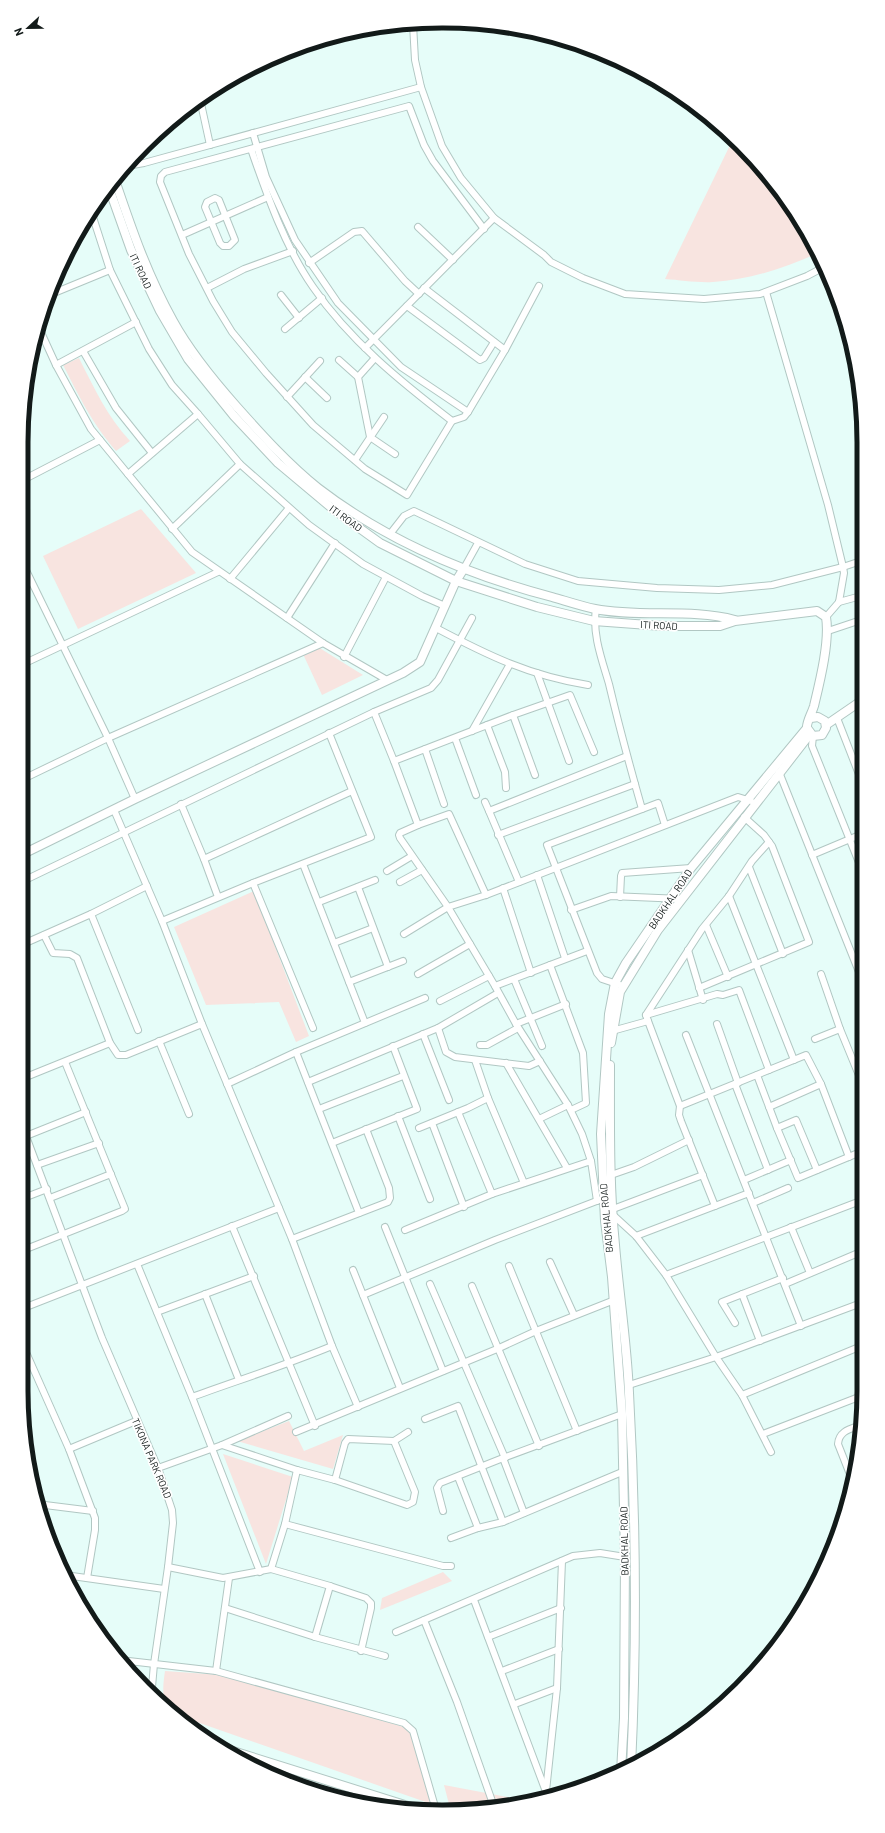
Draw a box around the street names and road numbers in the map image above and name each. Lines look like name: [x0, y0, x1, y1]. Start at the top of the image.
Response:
street label: ITI ROAD: [128, 251, 154, 291]
street label: ITI ROAD: [327, 502, 365, 534]
street label: ITI ROAD: [640, 618, 678, 632]
street label: BADKHAL ROAD: [646, 867, 694, 931]
street label: BADKHAL ROAD: [597, 1183, 615, 1253]
street label: TIKONA PARK ROAD: [130, 1416, 174, 1500]
street label: BADKHAL ROAD: [617, 1506, 631, 1576]

